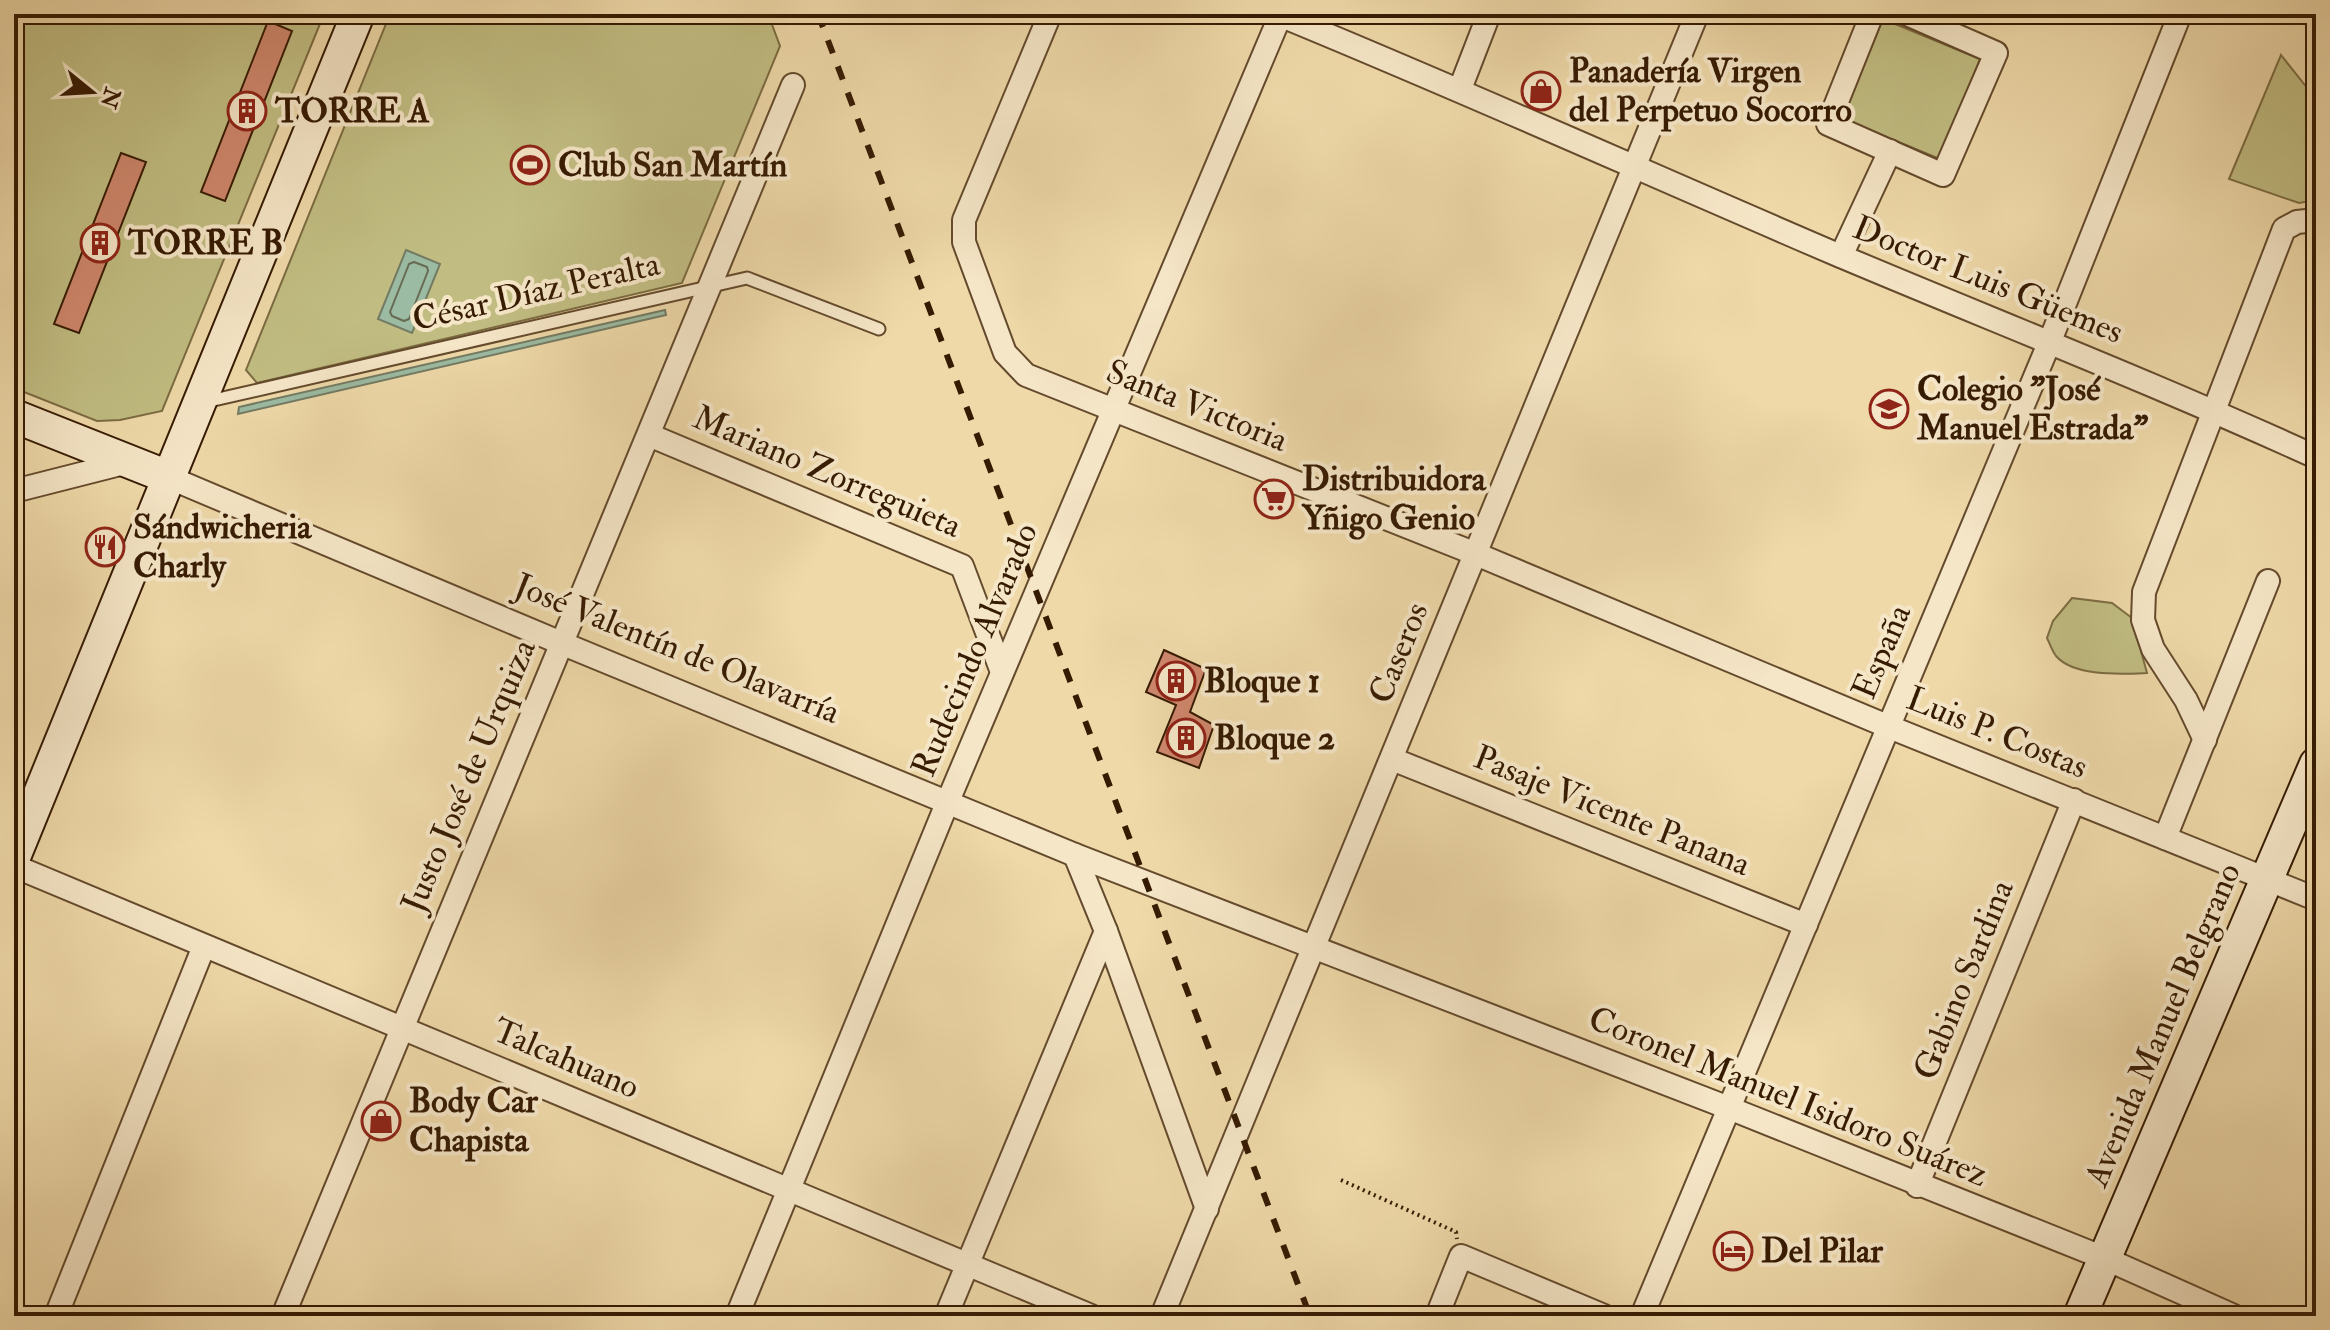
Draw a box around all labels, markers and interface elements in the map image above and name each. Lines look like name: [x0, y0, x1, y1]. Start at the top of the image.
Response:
place label: Panadería Virgen del Perpetuo Socorro: [1569, 50, 1852, 132]
north arrow: [52, 52, 132, 132]
shop icon: Panadería Virgen del Perpetuo Socorro: [1520, 70, 1562, 112]
text: N: [94, 83, 127, 112]
building icon: TORRE A: [226, 90, 268, 132]
place label: TORRE A: [274, 90, 430, 133]
sports icon: Club San Martín: [509, 144, 551, 186]
place label: Club San Martín: [558, 144, 788, 187]
street label: Doctor Luis Güemes: [1847, 206, 2129, 354]
building icon: TORRE B: [79, 222, 121, 264]
place label: TORRE B: [127, 222, 283, 265]
street label: César Díaz Peralta: [408, 242, 665, 341]
street label: Santa Victoria: [1100, 350, 1295, 462]
place label: Colegio "José Manuel Estrada": [1916, 368, 2148, 450]
school or university icon: Colegio "José Manuel Estrada": [1868, 388, 1910, 430]
street label: Mariano Zorreguieta: [686, 396, 969, 548]
place label: Distribuidora Yñigo Genio: [1301, 458, 1487, 540]
supermarket icon: Distribuidora Yñigo Genio: [1253, 478, 1295, 520]
place label: Sándwicheria Charly: [133, 506, 312, 588]
street label: Rudecindo Alvarado: [902, 517, 1048, 783]
restaurant icon: Sándwicheria Charly: [84, 526, 126, 568]
street label: José Valentín de Olavarría: [507, 564, 847, 734]
street label: Caseros: [1359, 596, 1439, 710]
street label: España: [1843, 597, 1921, 706]
street label: Justo José de Urquiza: [392, 632, 546, 920]
building icon: Bloque 1: [1155, 660, 1197, 702]
place label: Bloque 1: [1204, 660, 1320, 703]
street label: Luis P. Costas: [1900, 677, 2094, 789]
building icon: Bloque 2: [1165, 717, 1207, 759]
place label: Bloque 2: [1214, 717, 1335, 760]
street label: Pasaje Vicente Panana: [1467, 736, 1758, 886]
street label: Avenida Manuel Belgrano: [2075, 857, 2251, 1194]
street label: Gabino Sardina: [1904, 873, 2024, 1086]
street label: Coronel Manuel Isidoro Suárez: [1582, 997, 1994, 1197]
street label: Talcahuano: [486, 1009, 646, 1109]
place label: Body Car Chapista: [409, 1080, 539, 1162]
shop icon: Body Car Chapista: [360, 1100, 402, 1142]
hotel icon: Del Pilar: [1712, 1230, 1754, 1272]
place label: Del Pilar: [1761, 1230, 1884, 1273]

